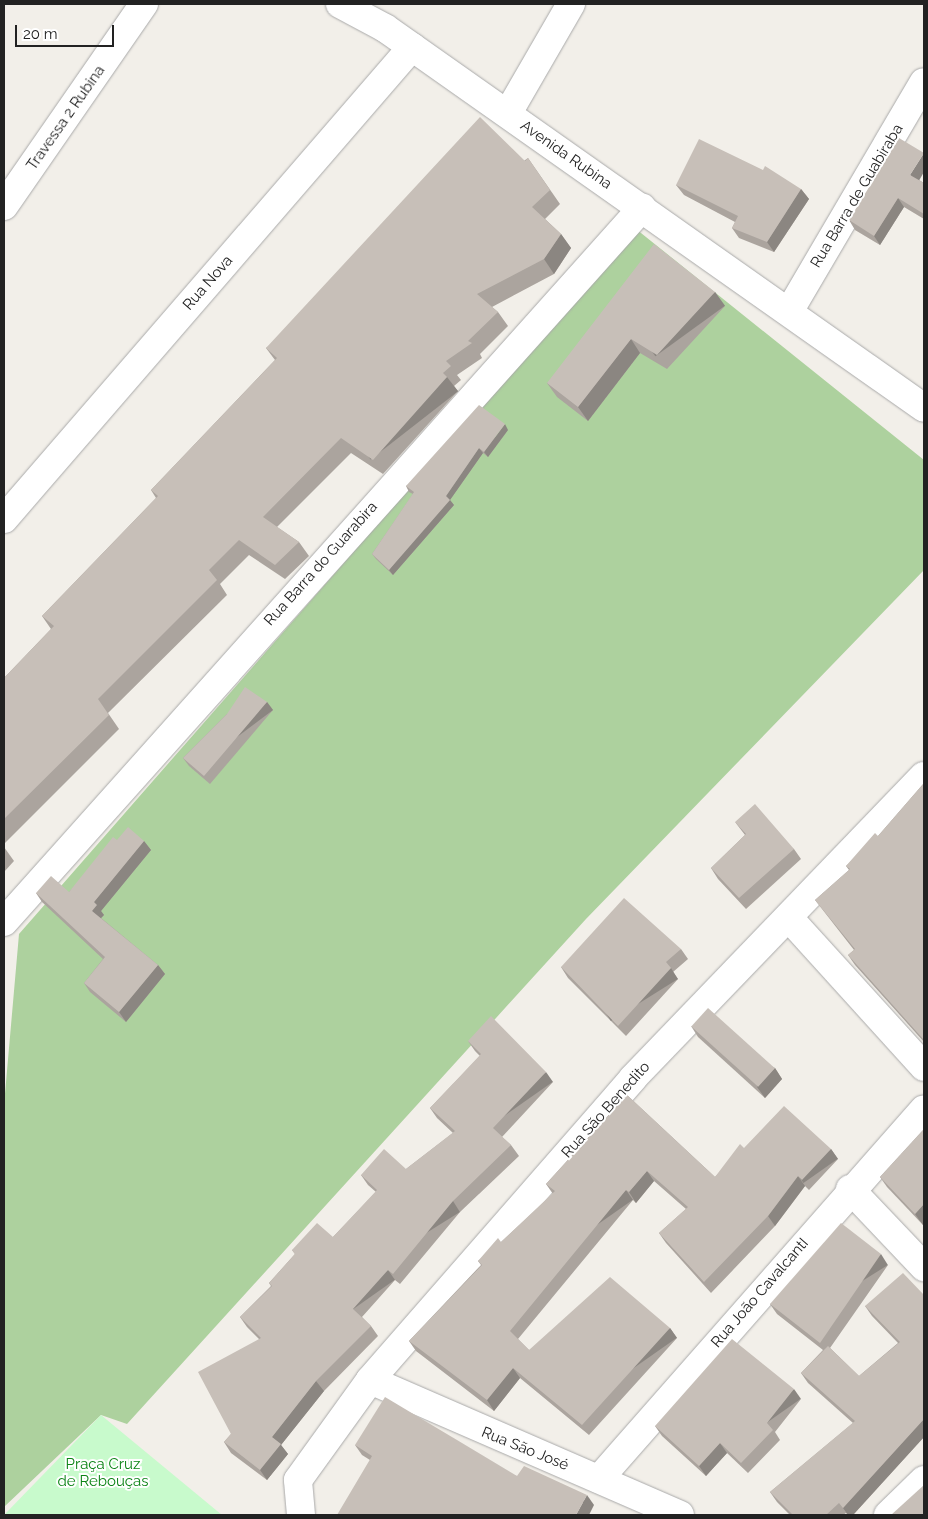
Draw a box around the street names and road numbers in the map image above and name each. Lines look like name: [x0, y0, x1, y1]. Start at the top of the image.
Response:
street label: Travessa 2 Rubina: [23, 62, 109, 174]
street label: Avenida Rubina: [517, 117, 615, 193]
street label: Rua Barra de Guabiraba: [807, 121, 907, 271]
street label: Rua Nova: [179, 252, 237, 314]
street label: Rua Barra do Guarabira: [261, 498, 381, 630]
street label: Rua São Benedito: [558, 1058, 654, 1162]
street label: Rua João CavalcantI: [707, 1234, 813, 1352]
street label: Rua São José: [479, 1423, 571, 1475]

